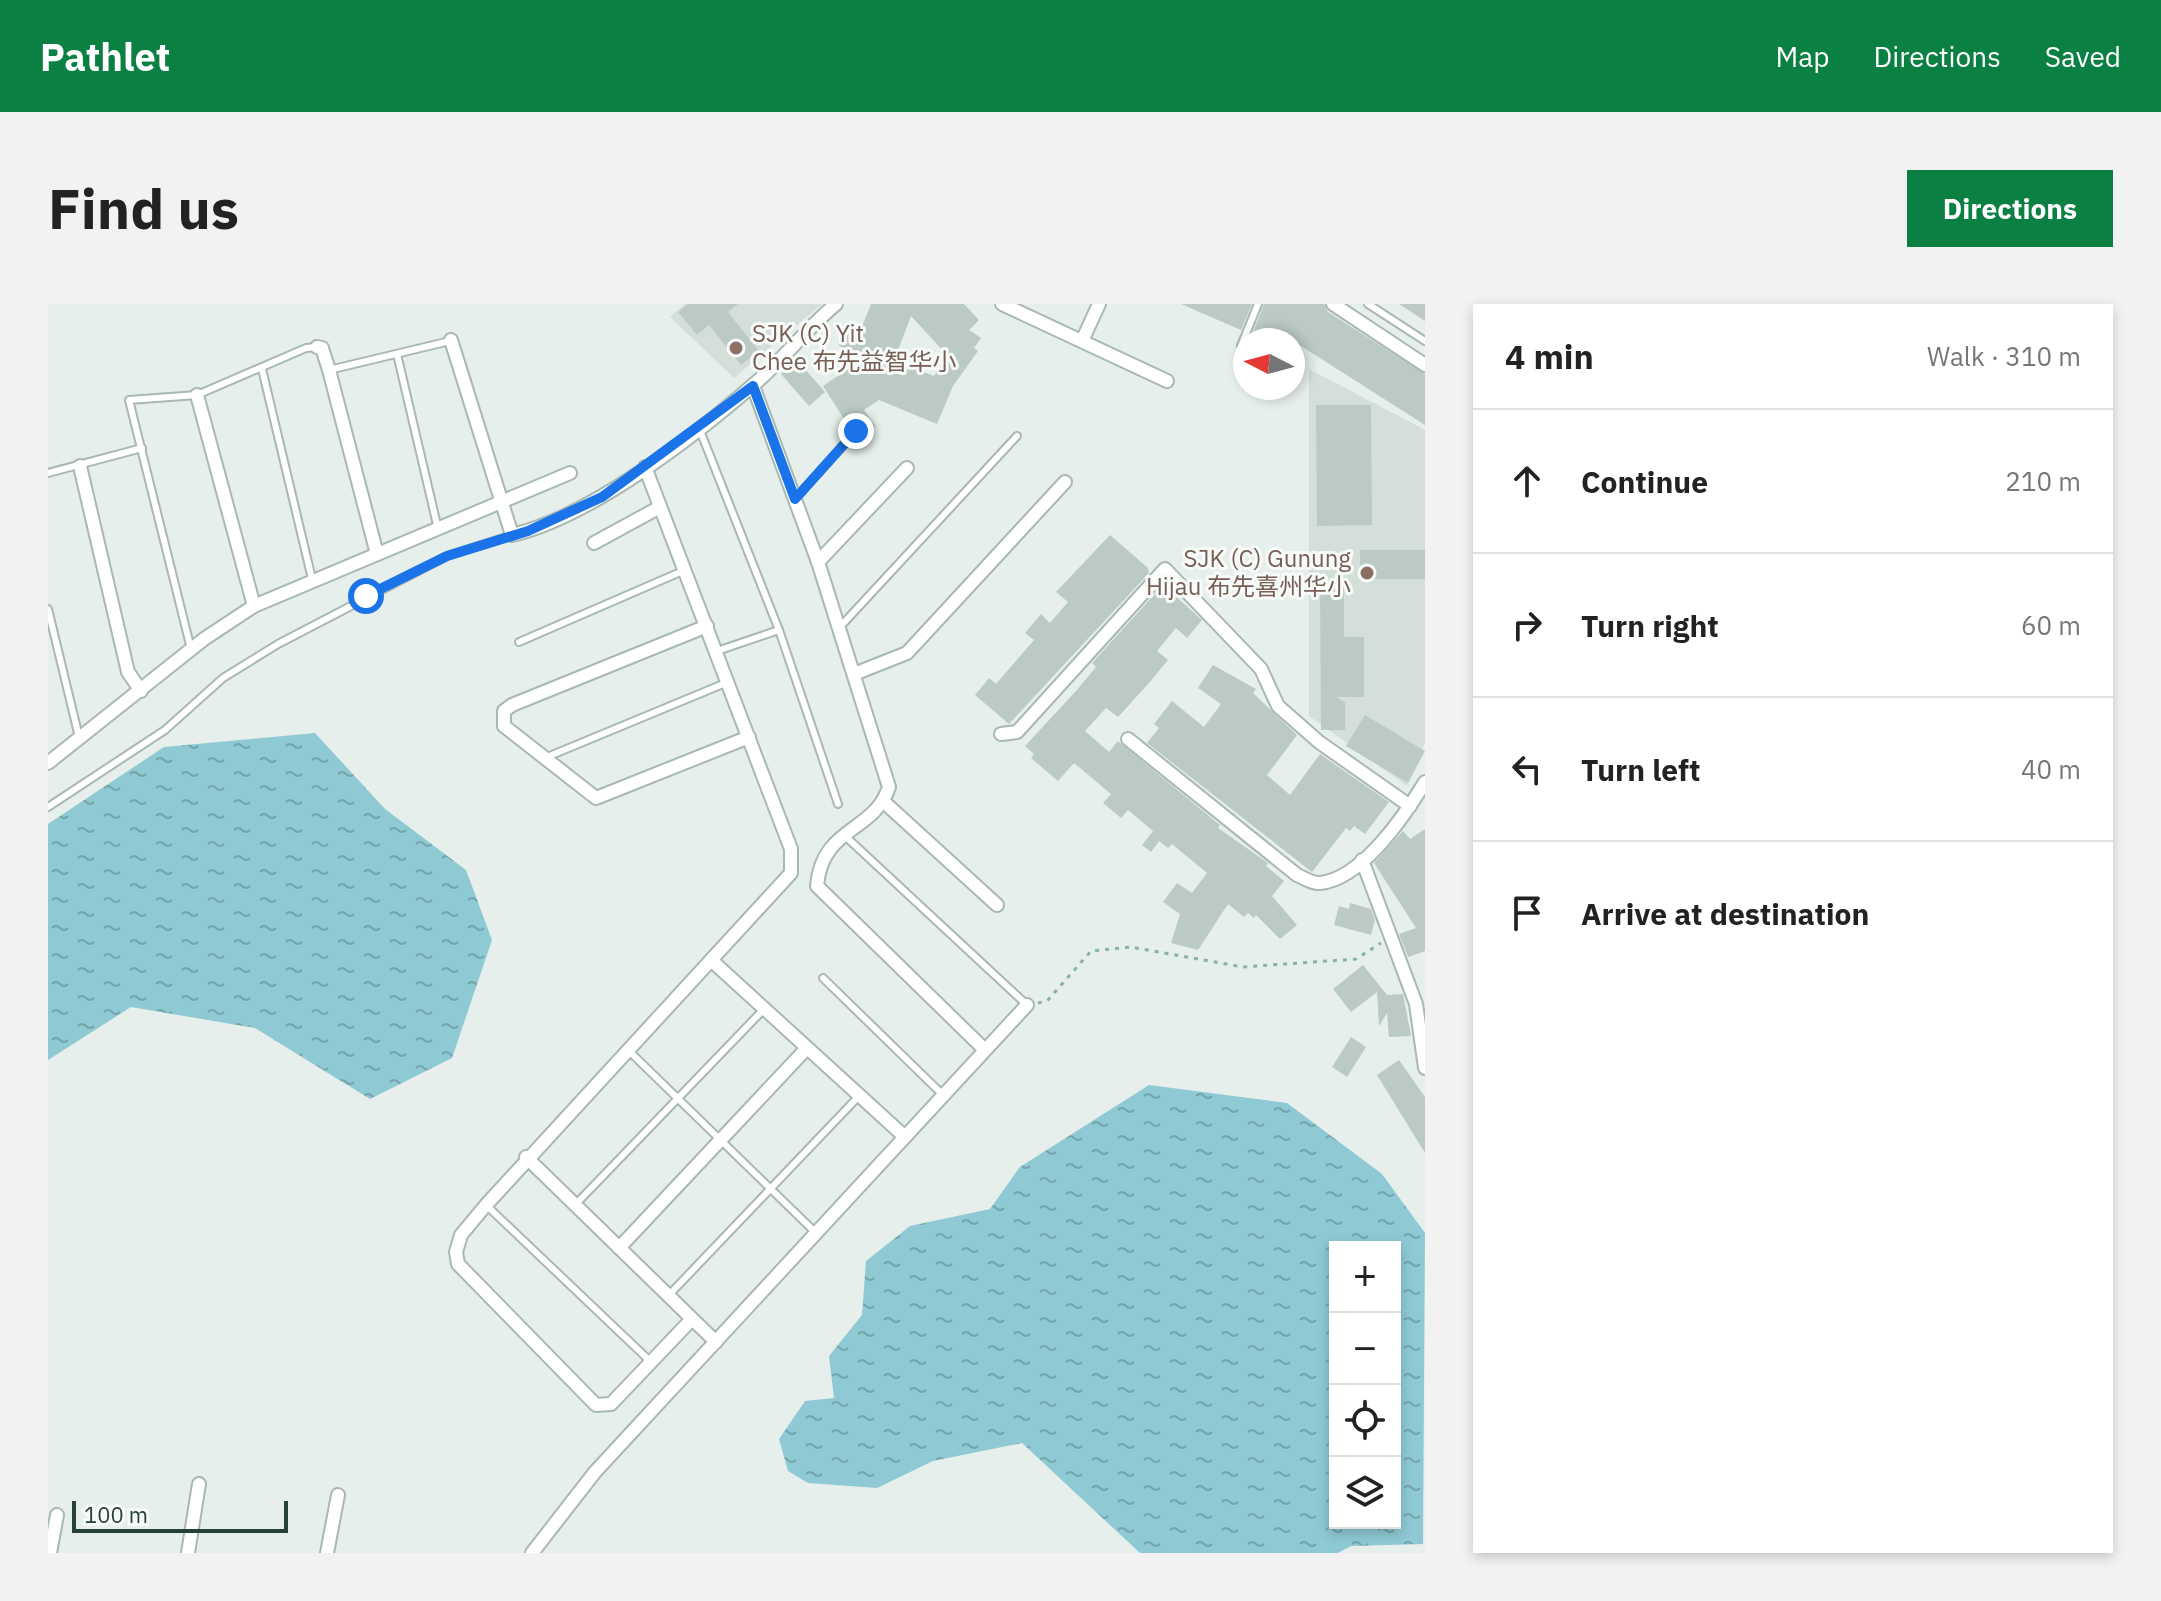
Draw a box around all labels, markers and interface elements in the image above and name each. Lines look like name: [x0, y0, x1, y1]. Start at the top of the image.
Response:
text: Pathlet: [40, 32, 170, 81]
text: Map: [1775, 38, 1829, 75]
text: Directions: [1873, 38, 2001, 75]
text: Saved: [2045, 38, 2121, 75]
button: Directions: [1907, 170, 2113, 247]
text: Find us: [48, 172, 239, 244]
place label: SJK (C) Yit Chee 布先益智华小: [752, 317, 957, 377]
north arrow: [1233, 328, 1305, 400]
text: 4 min: [1505, 334, 1594, 378]
marker: SJK (C) Yit Chee 布先益智华小: [727, 339, 745, 357]
text: Walk · 310 m: [1927, 339, 2081, 373]
route end: [838, 413, 874, 449]
icon: ahead: [1505, 459, 1549, 503]
text: Continue: [1581, 462, 1708, 501]
text: 210 m: [2005, 464, 2081, 498]
place label: SJK (C) Gunung Hijau 布先喜州华小: [1146, 542, 1351, 602]
marker: SJK (C) Gunung Hijau 布先喜州华小: [1358, 564, 1376, 582]
route start: [348, 578, 384, 614]
icon: right: [1505, 603, 1549, 647]
text: Turn right: [1581, 606, 1719, 645]
text: 60 m: [2021, 608, 2081, 642]
icon: left: [1505, 747, 1549, 791]
text: Turn left: [1581, 750, 1700, 789]
text: 40 m: [2021, 752, 2081, 786]
icon: arrive: [1505, 891, 1549, 935]
text: Arrive at destination: [1581, 894, 1869, 933]
map controls: [1329, 1241, 1401, 1529]
button: +: [1329, 1241, 1401, 1313]
button: −: [1329, 1313, 1401, 1385]
button: locate: [1329, 1385, 1401, 1457]
button: layers: [1329, 1457, 1401, 1529]
scale bar: [72, 1497, 288, 1533]
text: 100 m: [84, 1500, 148, 1529]

